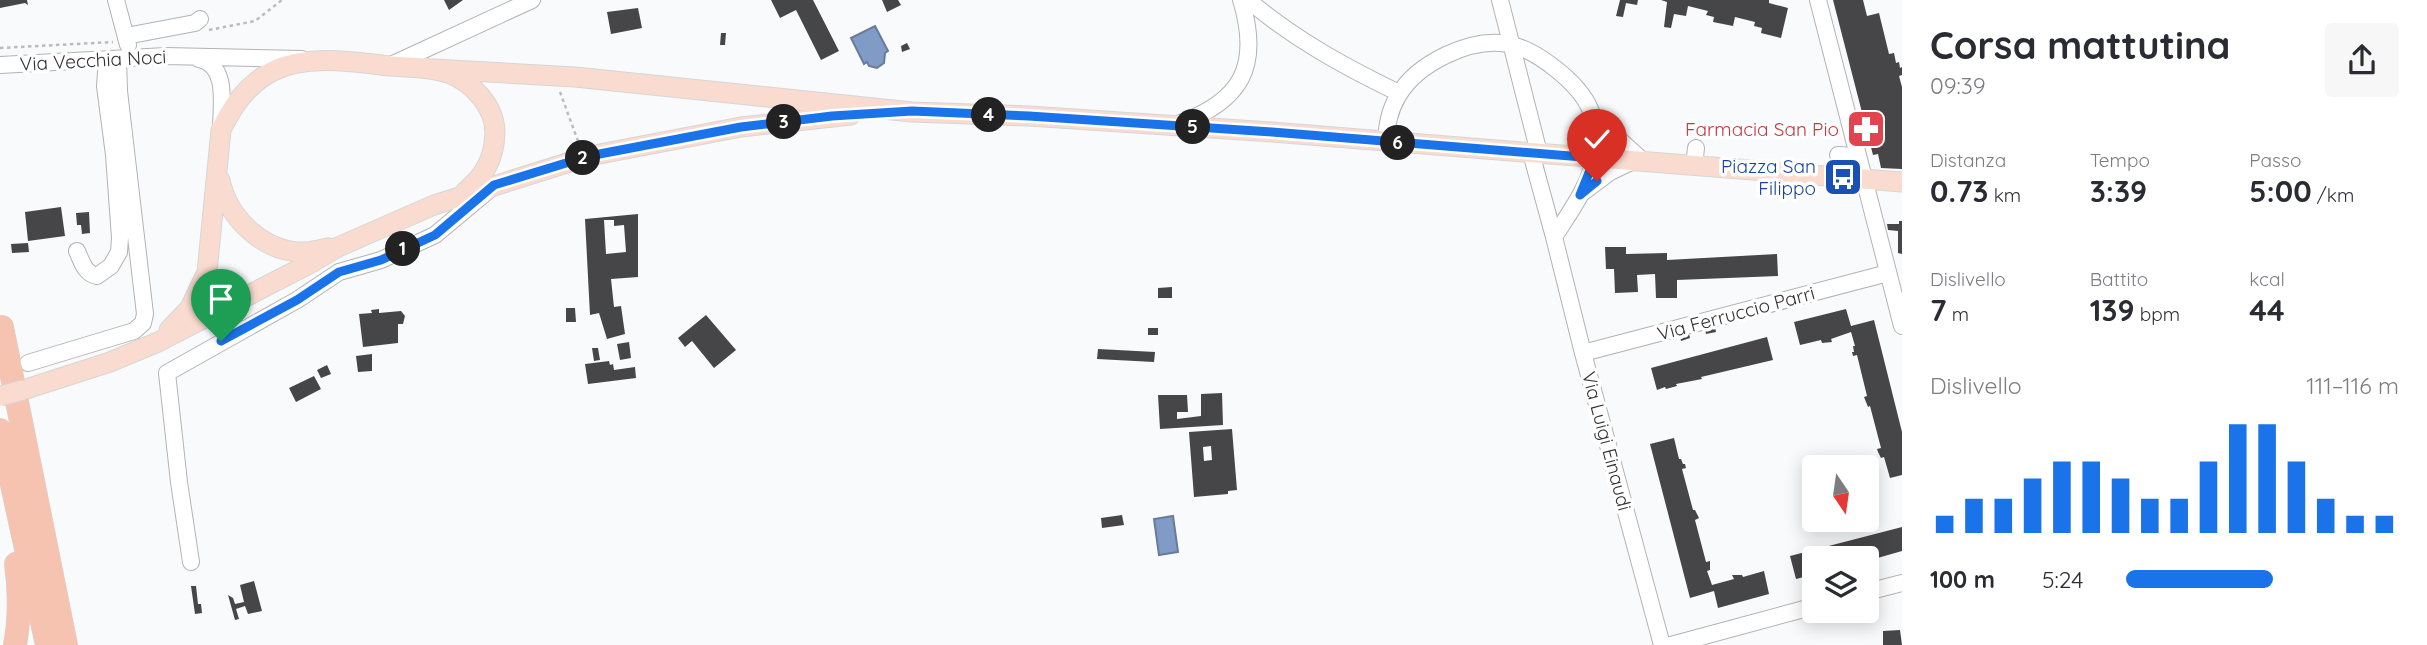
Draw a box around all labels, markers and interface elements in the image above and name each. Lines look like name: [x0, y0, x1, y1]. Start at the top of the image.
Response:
text: Corsa mattutina: [1930, 21, 2230, 69]
button: share: [2325, 23, 2399, 97]
street label: Via Vecchia Noci: [19, 44, 167, 76]
text: 09:39: [1930, 71, 1986, 100]
pin: 4: [972, 97, 1006, 132]
text: 4: [983, 102, 994, 126]
pin: 3: [766, 104, 802, 140]
pharmacy icon: Farmacia San Pio: [1845, 108, 1887, 150]
text: 3: [778, 109, 789, 133]
pin: [1567, 109, 1627, 181]
pin: 5: [1176, 110, 1210, 144]
text: 5: [1187, 114, 1198, 138]
place label: Farmacia San Pio: [1685, 117, 1839, 141]
icon: check: [1578, 120, 1616, 158]
pin: 6: [1380, 125, 1416, 160]
text: 6: [1392, 130, 1403, 154]
pin: 2: [566, 140, 600, 176]
text: 2: [577, 145, 588, 169]
text: Distanza: [1930, 148, 2006, 172]
text: Tempo: [2090, 148, 2150, 172]
text: Passo: [2249, 148, 2301, 172]
place label: Piazza San Filippo: [1721, 154, 1816, 200]
bus stop icon: Piazza San Filippo: [1822, 156, 1864, 198]
text: 0.73: [1930, 172, 1988, 210]
text: 3:39: [2090, 172, 2147, 210]
text: 5:00: [2249, 172, 2312, 210]
text: km: [1988, 183, 2021, 207]
text: /km: [2312, 183, 2354, 207]
pin: 1: [386, 232, 420, 266]
text: 1: [399, 236, 406, 260]
text: Dislivello: [1930, 267, 2006, 291]
text: Battito: [2090, 267, 2148, 291]
text: kcal: [2249, 267, 2285, 291]
pin: [191, 269, 251, 341]
icon: arrive: [202, 280, 240, 318]
street label: Via Ferruccio Parri: [1655, 280, 1817, 346]
text: 7: [1930, 291, 1946, 329]
text: 139: [2090, 291, 2134, 329]
text: 44: [2249, 291, 2285, 329]
text: m: [1946, 302, 1969, 326]
text: bpm: [2134, 302, 2180, 326]
street label: Via Luigi Einaudi: [1577, 369, 1637, 513]
text: Dislivello: [1930, 371, 2022, 400]
text: 111–116 m: [2306, 371, 2399, 400]
north arrow: [1802, 455, 1880, 532]
map controls: [1802, 455, 1879, 623]
button: layers: [1802, 546, 1879, 623]
text: 100 m: [1930, 565, 1995, 594]
text: 5:24: [2042, 565, 2083, 594]

